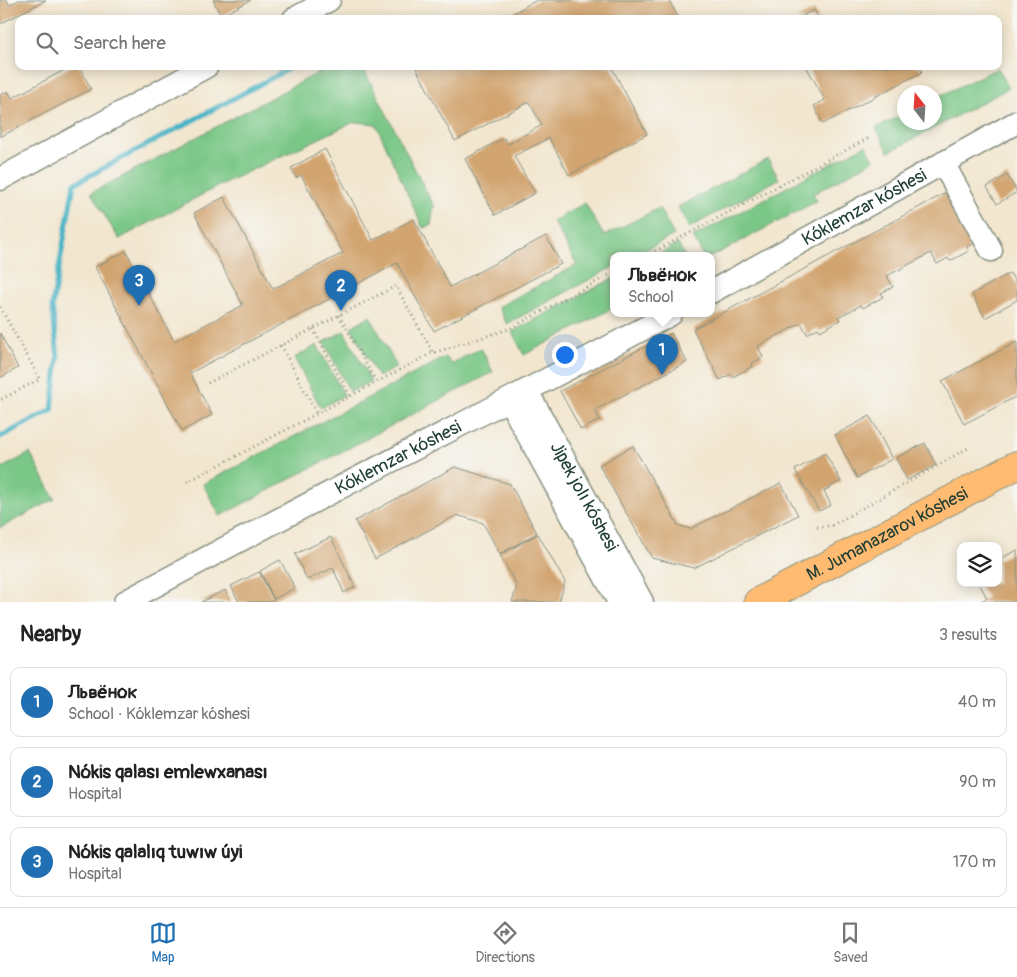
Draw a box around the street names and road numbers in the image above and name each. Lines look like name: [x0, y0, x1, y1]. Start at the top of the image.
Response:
street label: Kóklemzar kóshesi: [797, 163, 930, 251]
street label: Kóklemzar kóshesi: [331, 415, 465, 500]
street label: Jipek jolı kóshesi: [545, 438, 624, 555]
street label: M. Jumanazarov kóshesi: [802, 482, 972, 586]

